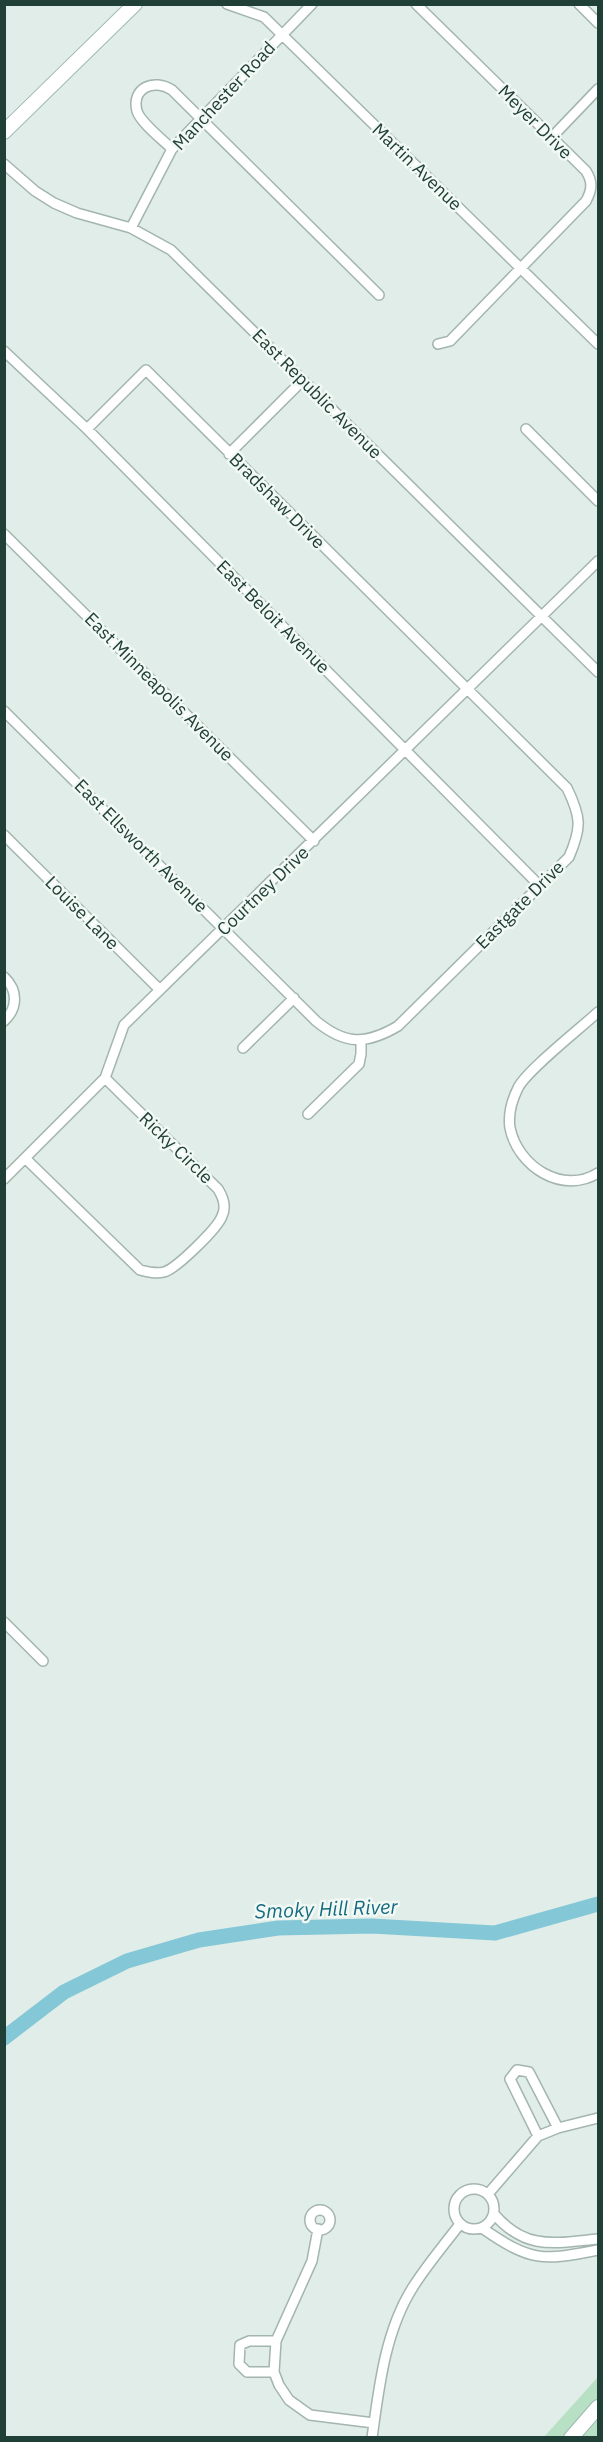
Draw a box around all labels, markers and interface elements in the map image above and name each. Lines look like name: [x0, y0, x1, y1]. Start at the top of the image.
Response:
street label: Manchester Road: [167, 36, 280, 155]
street label: Meyer Drive: [493, 80, 577, 164]
street label: Martin Avenue: [368, 118, 467, 215]
street label: East Republic Avenue: [248, 324, 387, 463]
street label: Bradshaw Drive: [224, 448, 330, 554]
street label: East Beloit Avenue: [212, 555, 335, 678]
street label: East Minneapolis Avenue: [80, 607, 239, 766]
street label: East Ellsworth Avenue: [70, 774, 213, 917]
street label: Courtney Drive: [212, 841, 314, 940]
street label: Eastgate Drive: [470, 855, 569, 954]
street label: Louise Lane: [41, 871, 124, 955]
street label: Ricky Circle: [135, 1107, 218, 1189]
water label: Smoky Hill River: [254, 1892, 399, 1924]

